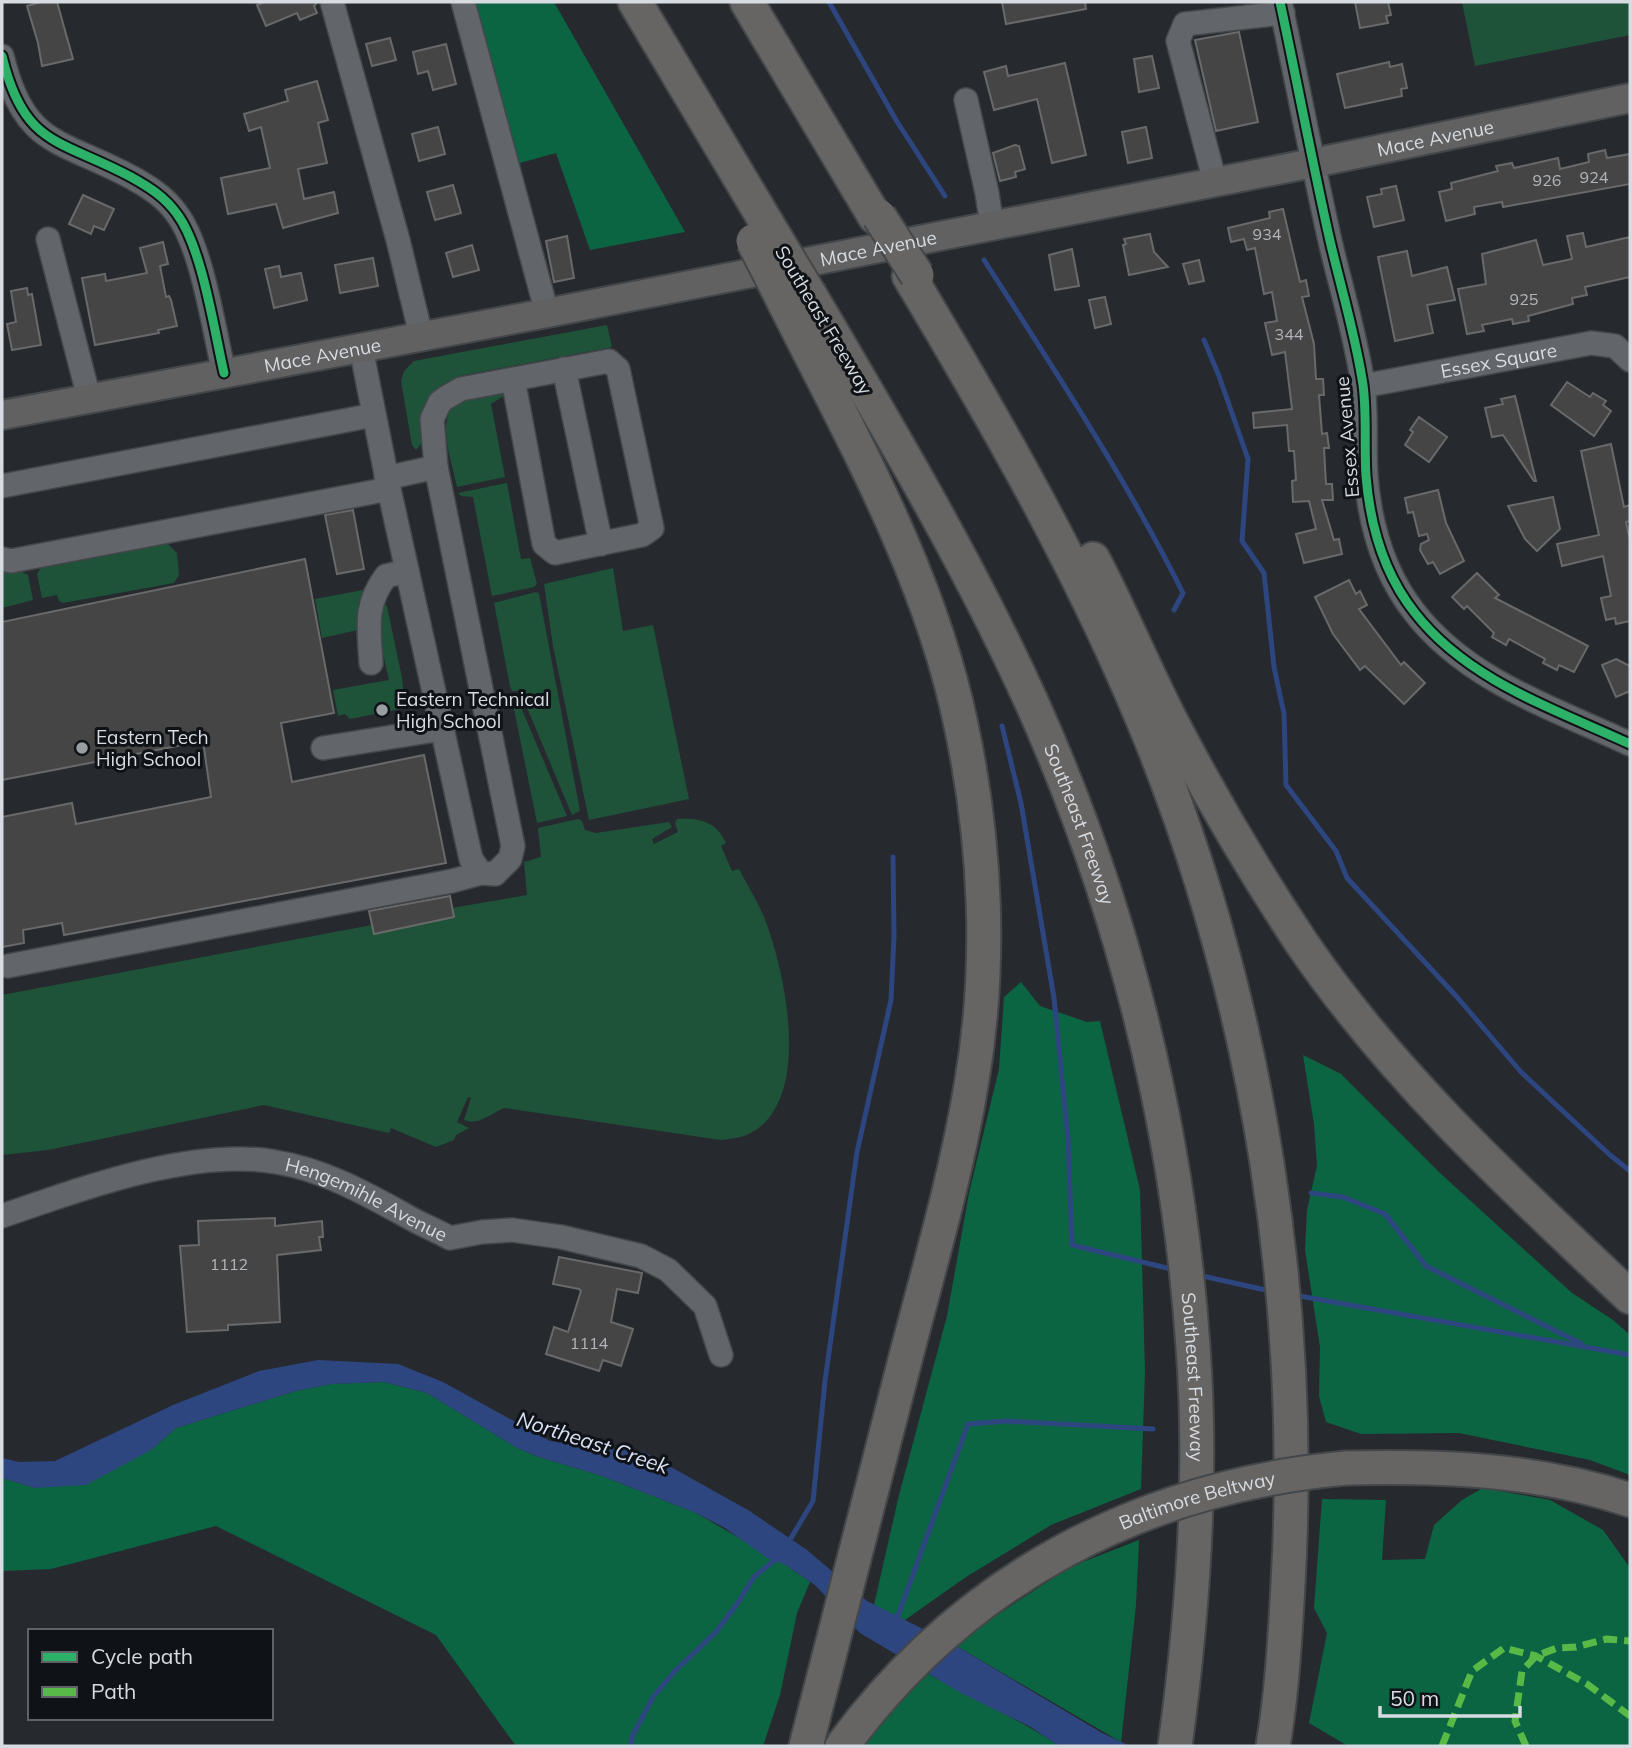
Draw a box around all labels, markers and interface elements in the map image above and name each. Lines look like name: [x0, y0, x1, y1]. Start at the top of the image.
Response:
street label: Mace Avenue: [1375, 114, 1496, 162]
house number: 924: [1580, 167, 1609, 187]
house number: 926: [1533, 170, 1561, 190]
house number: 934: [1253, 224, 1282, 244]
street label: Mace Avenue: [818, 225, 939, 271]
street label: Southeast Freeway: [770, 241, 878, 399]
house number: 925: [1510, 289, 1538, 309]
house number: 344: [1275, 324, 1304, 344]
street label: Mace Avenue: [262, 332, 383, 378]
street label: Essex Square: [1438, 338, 1559, 383]
street label: Essex Avenue: [1330, 375, 1364, 499]
place label: Eastern Technical High School: [396, 687, 549, 733]
marker: Eastern Technical High School: [374, 702, 390, 718]
place label: Eastern Tech High School: [96, 725, 209, 771]
marker: Eastern Tech High School: [74, 740, 90, 756]
street label: Southeast Freeway: [1039, 740, 1120, 908]
street label: Hengemihle Avenue: [283, 1152, 451, 1247]
house number: 1112: [210, 1254, 248, 1274]
street label: Southeast Freeway: [1177, 1291, 1209, 1462]
house number: 1114: [570, 1333, 609, 1353]
water label: Northeast Creek: [514, 1405, 673, 1479]
street label: Baltimore Beltway: [1115, 1466, 1277, 1535]
legend: [28, 1629, 273, 1720]
text: Cycle path: [91, 1643, 193, 1669]
scale bar: [1380, 1674, 1520, 1718]
text: Path: [91, 1678, 136, 1704]
text: 50 m: [1390, 1685, 1439, 1711]

